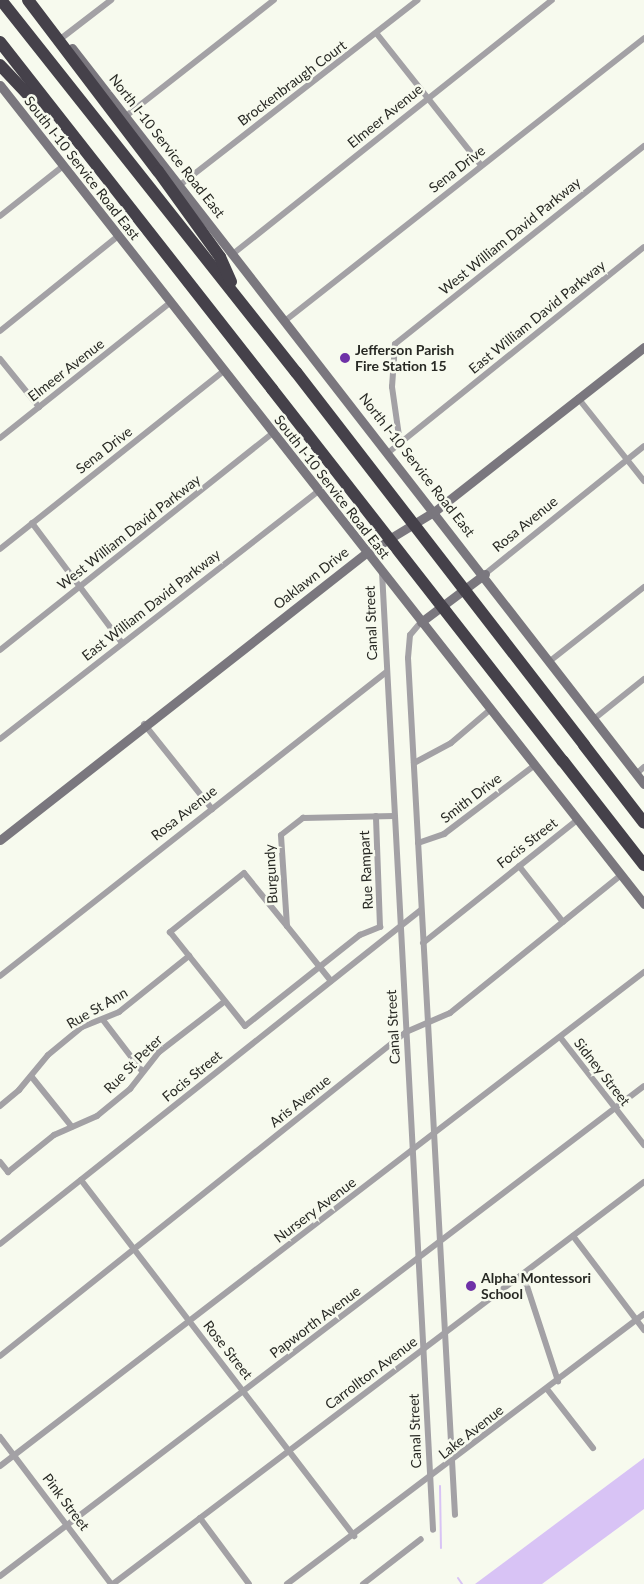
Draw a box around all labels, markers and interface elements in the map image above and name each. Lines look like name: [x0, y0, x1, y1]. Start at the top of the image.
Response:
street label: Brockenbraugh Court: [234, 37, 350, 129]
street label: North I-10 Service Road East: [106, 71, 228, 221]
street label: Elmeer Avenue: [344, 80, 426, 152]
street label: South I-10 Service Road East: [21, 93, 143, 243]
street label: Sena Drive: [426, 142, 488, 196]
street label: West William David Parkway: [436, 174, 584, 298]
street label: East William David Parkway: [465, 257, 609, 377]
street label: Elmeer Avenue: [24, 335, 108, 405]
place label: Jefferson Parish Fire Station 15: [355, 342, 454, 374]
marker: Jefferson Parish Fire Station 15: [339, 352, 351, 364]
street label: North I-10 Service Road East: [356, 390, 478, 540]
street label: South I-10 Service Road East: [271, 412, 393, 562]
street label: Sena Drive: [73, 423, 135, 477]
street label: West William David Parkway: [54, 471, 204, 593]
street label: Rosa Avenue: [489, 493, 561, 555]
street label: Oaklawn Drive: [270, 543, 352, 613]
street label: East William David Parkway: [78, 546, 224, 664]
street label: Canal Street: [361, 585, 381, 661]
street label: Smith Drive: [437, 770, 505, 826]
street label: Rosa Avenue: [148, 782, 220, 844]
street label: Focis Street: [494, 814, 560, 872]
street label: Rue Rampart: [356, 830, 376, 910]
street label: Burgundy: [261, 844, 281, 904]
street label: Rue St Ann: [63, 984, 131, 1032]
street label: Canal Street: [383, 989, 403, 1065]
street label: Rue St Peter: [100, 1031, 166, 1097]
street label: Sidney Street: [570, 1035, 634, 1109]
street label: Focis Street: [159, 1047, 225, 1105]
street label: Aris Avenue: [266, 1071, 334, 1131]
street label: Nursery Avenue: [270, 1173, 360, 1247]
place label: Alpha Montessori School: [481, 1270, 591, 1302]
marker: Alpha Montessori School: [465, 1280, 477, 1292]
street label: Papworth Avenue: [266, 1282, 364, 1362]
street label: Rose Street: [200, 1317, 256, 1383]
street label: Carrollton Avenue: [321, 1333, 421, 1413]
street label: Canal Street: [405, 1393, 425, 1469]
street label: Lake Avenue: [435, 1401, 507, 1463]
street label: Pink Street: [39, 1470, 93, 1534]

